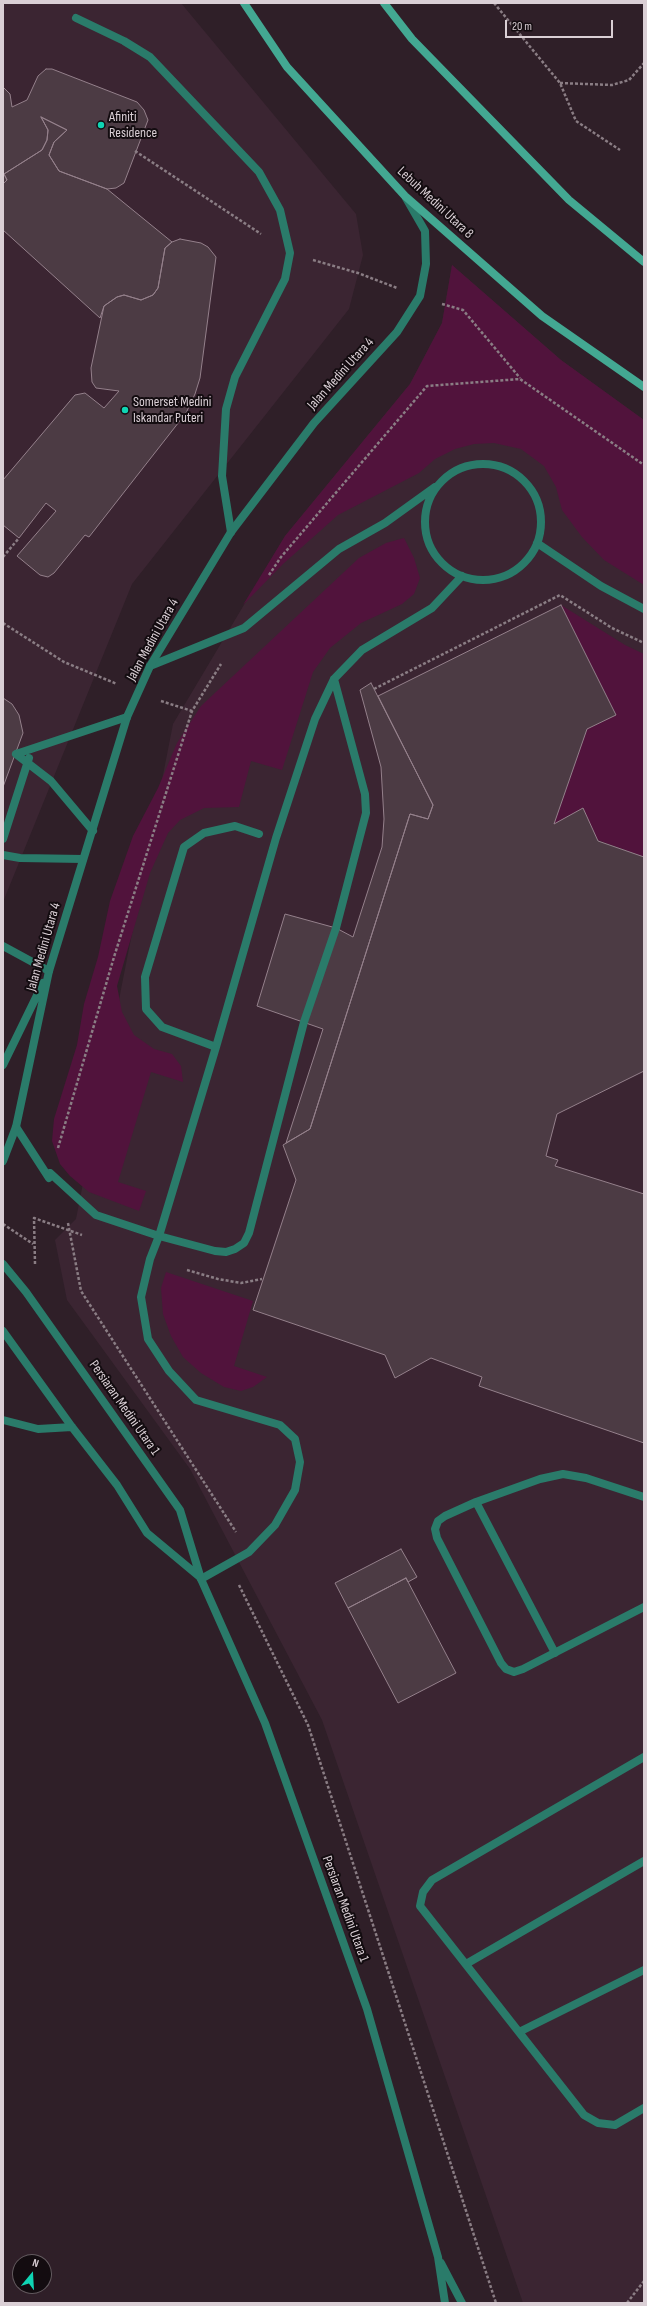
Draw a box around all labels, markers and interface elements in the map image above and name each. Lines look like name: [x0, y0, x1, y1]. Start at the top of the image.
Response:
scale bar: [507, 12, 615, 38]
text: 20 m: [512, 19, 532, 34]
place label: Afiniti Residence: [109, 109, 157, 142]
marker: Afiniti Residence: [96, 120, 106, 130]
street label: Lebuh Medini Utara 8: [394, 164, 476, 242]
street label: Jalan Medini Utara 4: [304, 334, 378, 414]
place label: Somerset Medini Iskandar Puteri: [133, 394, 211, 426]
marker: Somerset Medini Iskandar Puteri: [120, 405, 130, 415]
street label: Jalan Medini Utara 4: [123, 596, 183, 684]
street label: Jalan Medini Utara 4: [23, 901, 65, 993]
street label: Persiaran Medini Utara 1: [85, 1357, 163, 1459]
street label: Persiaran Medini Utara 1: [318, 1854, 372, 1964]
north arrow: [12, 2254, 52, 2294]
text: N: [31, 2256, 40, 2270]

